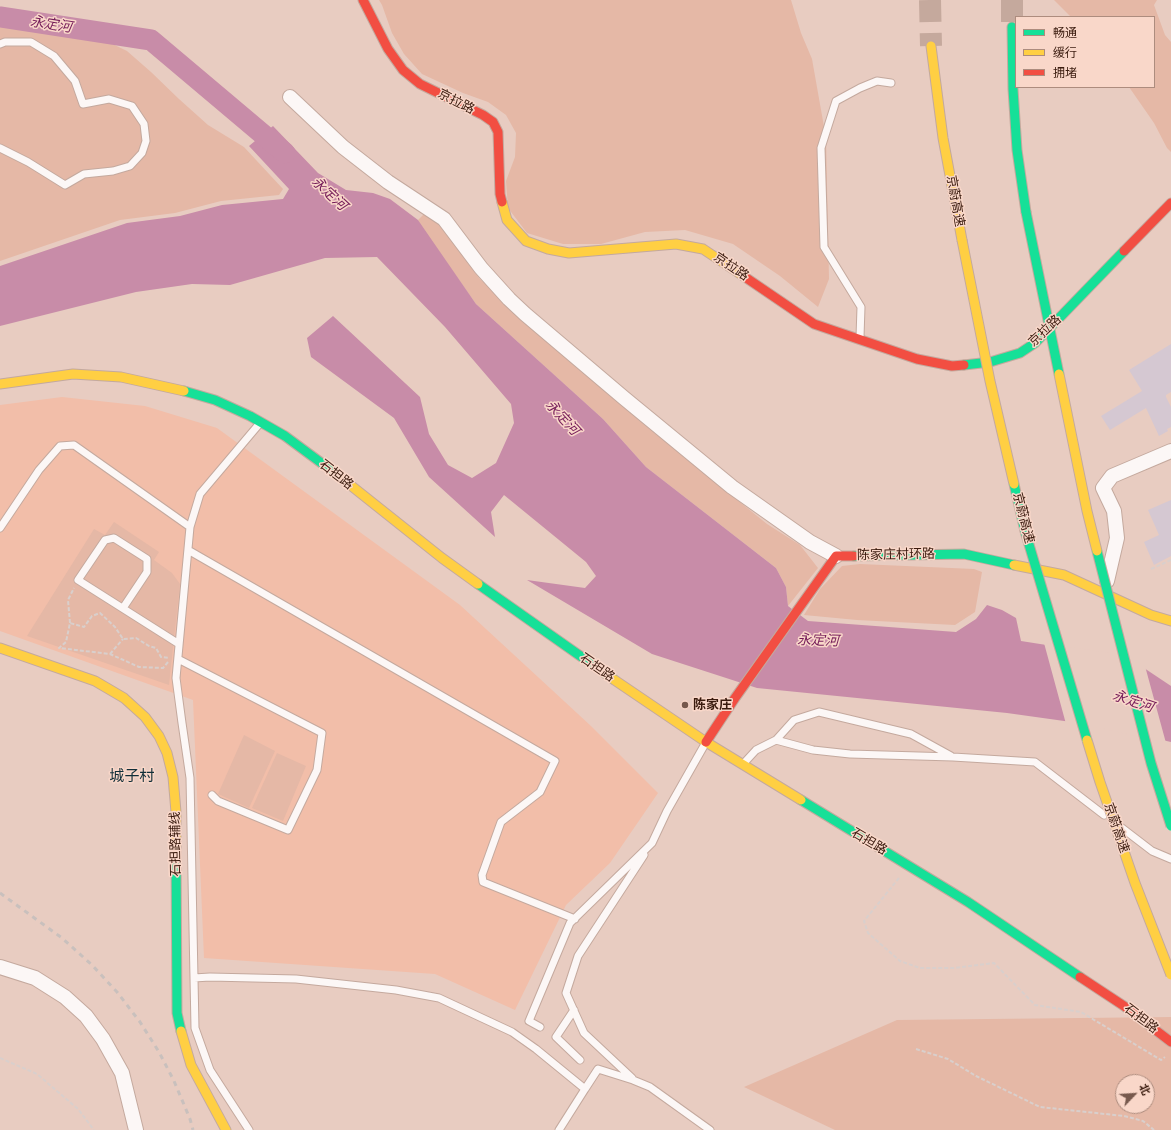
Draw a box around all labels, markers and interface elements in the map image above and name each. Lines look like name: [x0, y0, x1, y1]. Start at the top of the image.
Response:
water label: 永定河: [29, 13, 73, 37]
legend: [1015, 16, 1155, 88]
text: 畅通: [1053, 25, 1077, 41]
text: 缓行: [1053, 45, 1077, 61]
text: 拥堵: [1053, 65, 1077, 81]
street label: 京拉路: [435, 86, 477, 118]
water label: 永定河: [308, 174, 350, 214]
street label: 京蔚高速: [943, 174, 967, 228]
street label: 京拉路: [710, 250, 752, 284]
street label: 京拉路: [1025, 312, 1065, 350]
water label: 永定河: [542, 397, 582, 439]
street label: 石担路: [316, 457, 356, 493]
street label: 京蔚高速: [1009, 491, 1037, 545]
street label: 陈家庄村环路: [857, 547, 935, 563]
water label: 永定河: [797, 632, 839, 650]
street label: 石担路: [577, 650, 617, 686]
water label: 永定河: [1110, 688, 1156, 716]
place label: 陈家庄: [693, 697, 732, 713]
marker: 陈家庄: [680, 700, 690, 710]
district label: 城子村: [110, 768, 154, 786]
street label: 京蔚高速: [1100, 801, 1132, 855]
street label: 石担路辅线: [168, 811, 184, 877]
street label: 石担路: [848, 825, 890, 859]
street label: 石担路: [1121, 1001, 1161, 1037]
north arrow: [1115, 1074, 1155, 1114]
text: 北: [1136, 1081, 1154, 1097]

